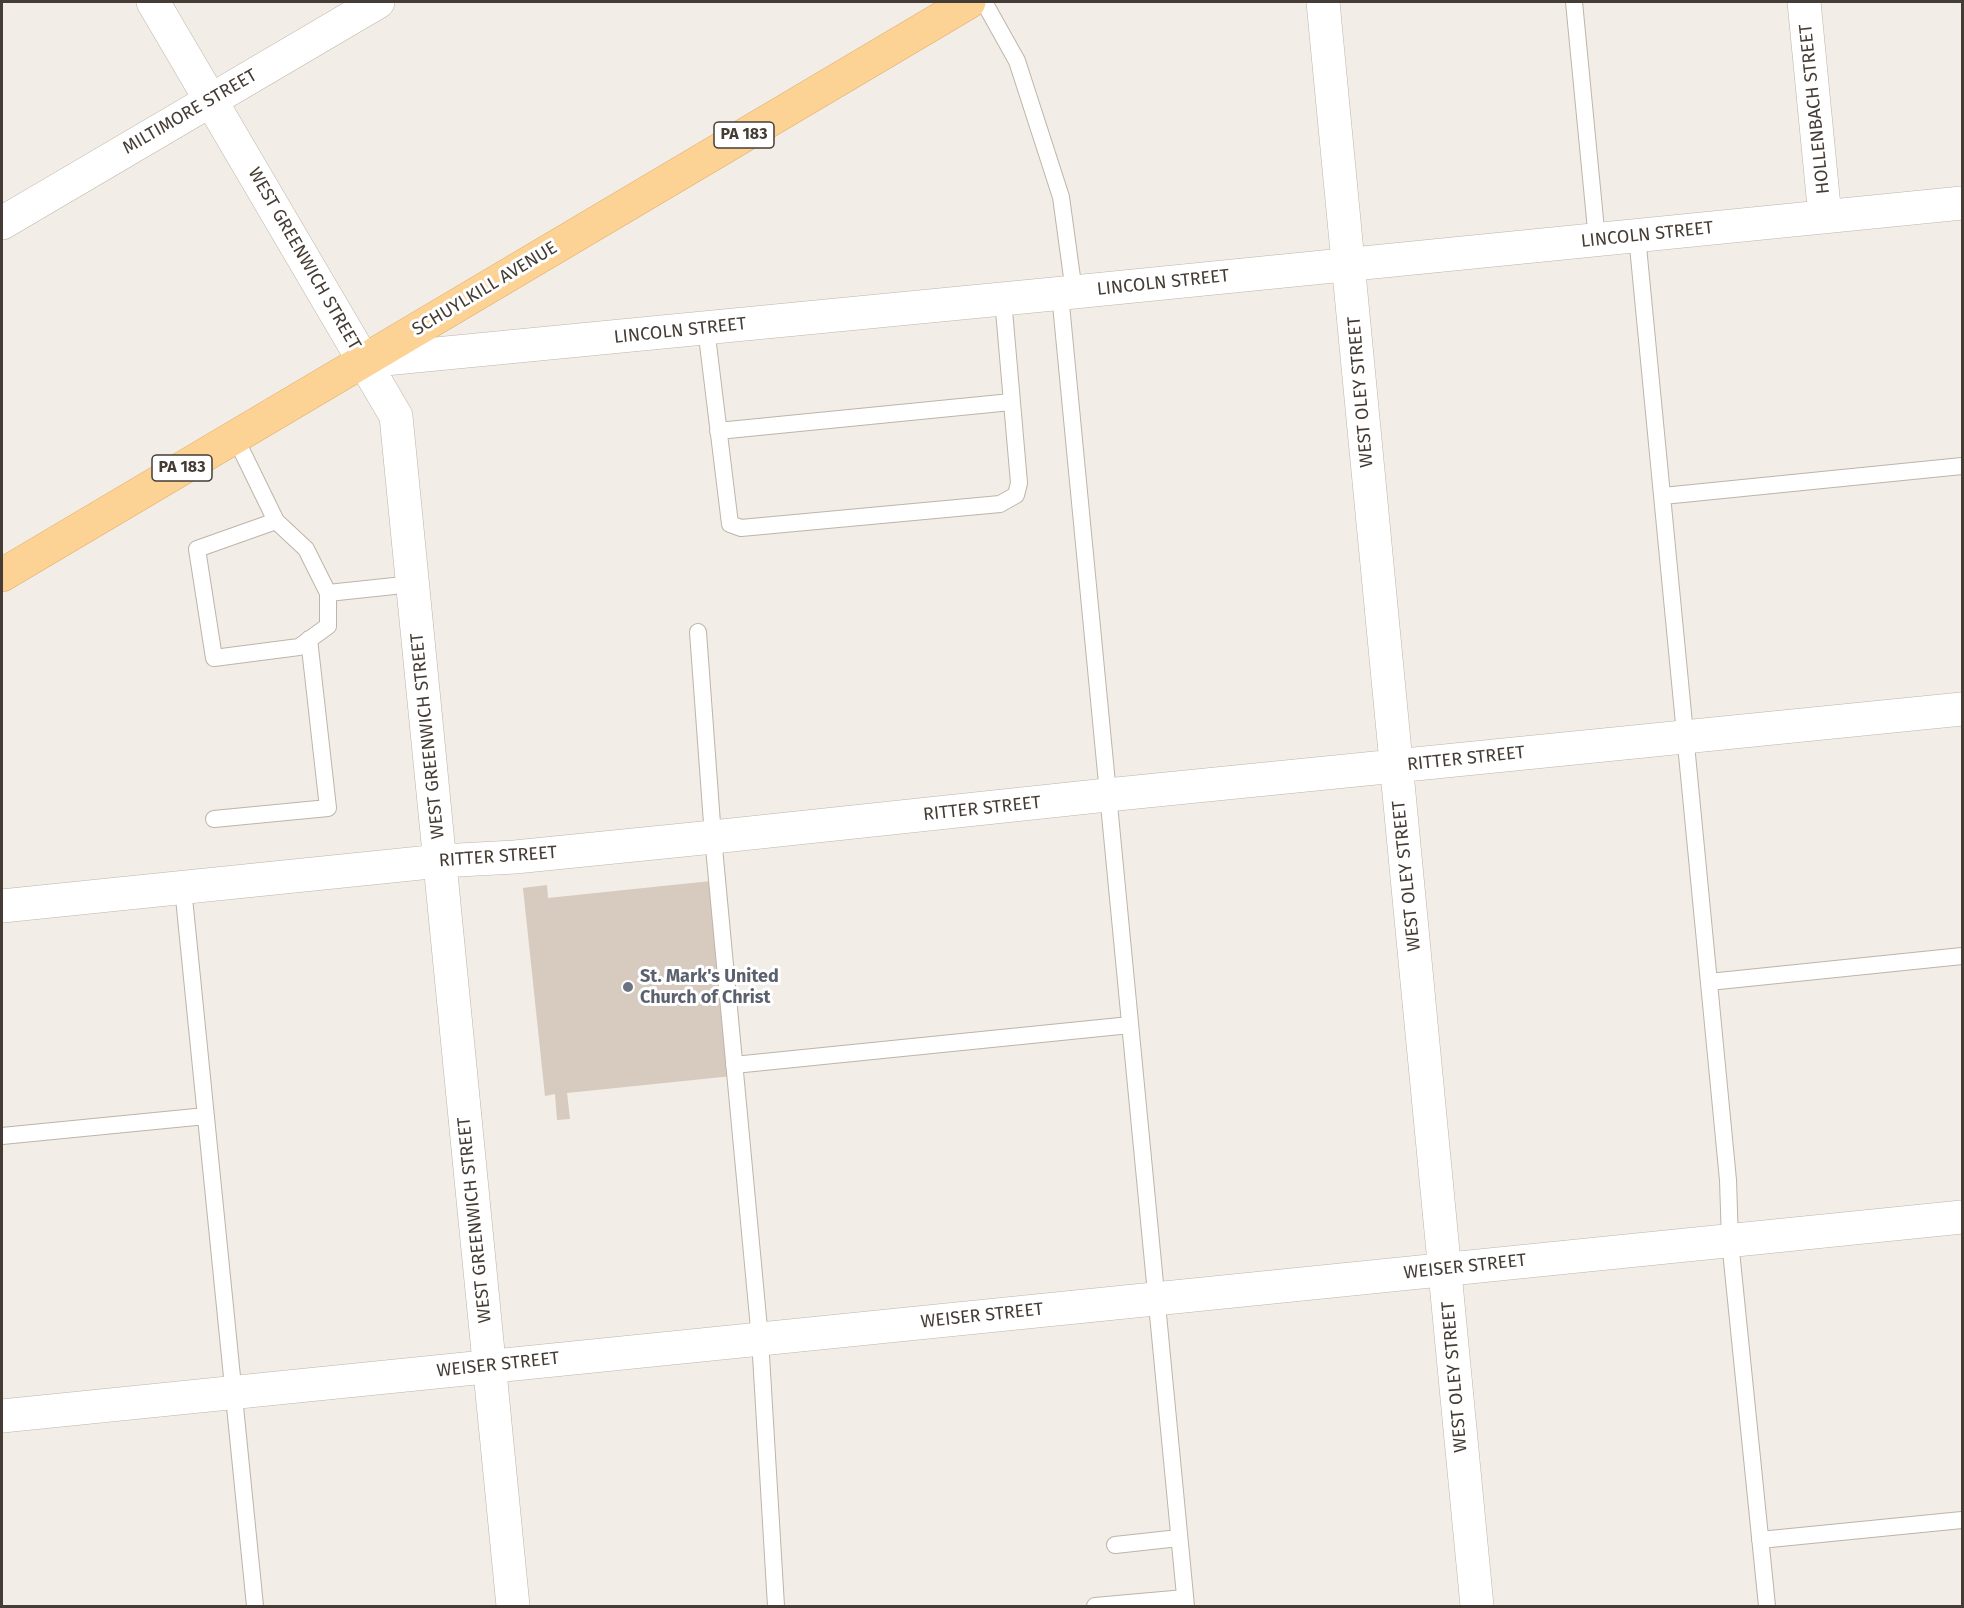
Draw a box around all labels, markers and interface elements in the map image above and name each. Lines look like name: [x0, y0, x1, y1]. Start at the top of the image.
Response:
street label: HOLLENBACH STREET: [1795, 23, 1835, 195]
street label: MILTIMORE STREET: [119, 65, 261, 159]
road number: PA 183: [714, 122, 774, 148]
street label: WEST GREENWICH STREET: [243, 164, 365, 354]
street label: LINCOLN STREET: [1580, 217, 1714, 253]
street label: SCHUYLKILL AVENUE: [409, 237, 561, 341]
street label: LINCOLN STREET: [1096, 265, 1230, 301]
street label: LINCOLN STREET: [613, 313, 747, 349]
street label: WEST OLEY STREET: [1344, 316, 1378, 468]
road number: PA 183: [152, 455, 212, 481]
street label: WEST GREENWICH STREET: [406, 632, 450, 840]
street label: RITTER STREET: [1406, 742, 1526, 776]
street label: RITTER STREET: [922, 792, 1042, 826]
street label: WEST OLEY STREET: [1388, 799, 1426, 953]
street label: RITTER STREET: [438, 842, 558, 872]
place label: St. Mark's United Church of Christ: [640, 966, 779, 1008]
marker: St. Mark's United Church of Christ: [621, 980, 635, 994]
street label: WEST GREENWICH STREET: [453, 1116, 497, 1324]
street label: WEISER STREET: [1403, 1250, 1527, 1284]
street label: WEISER STREET: [920, 1299, 1044, 1333]
street label: WEST OLEY STREET: [1438, 1301, 1472, 1453]
street label: WEISER STREET: [436, 1348, 560, 1382]

